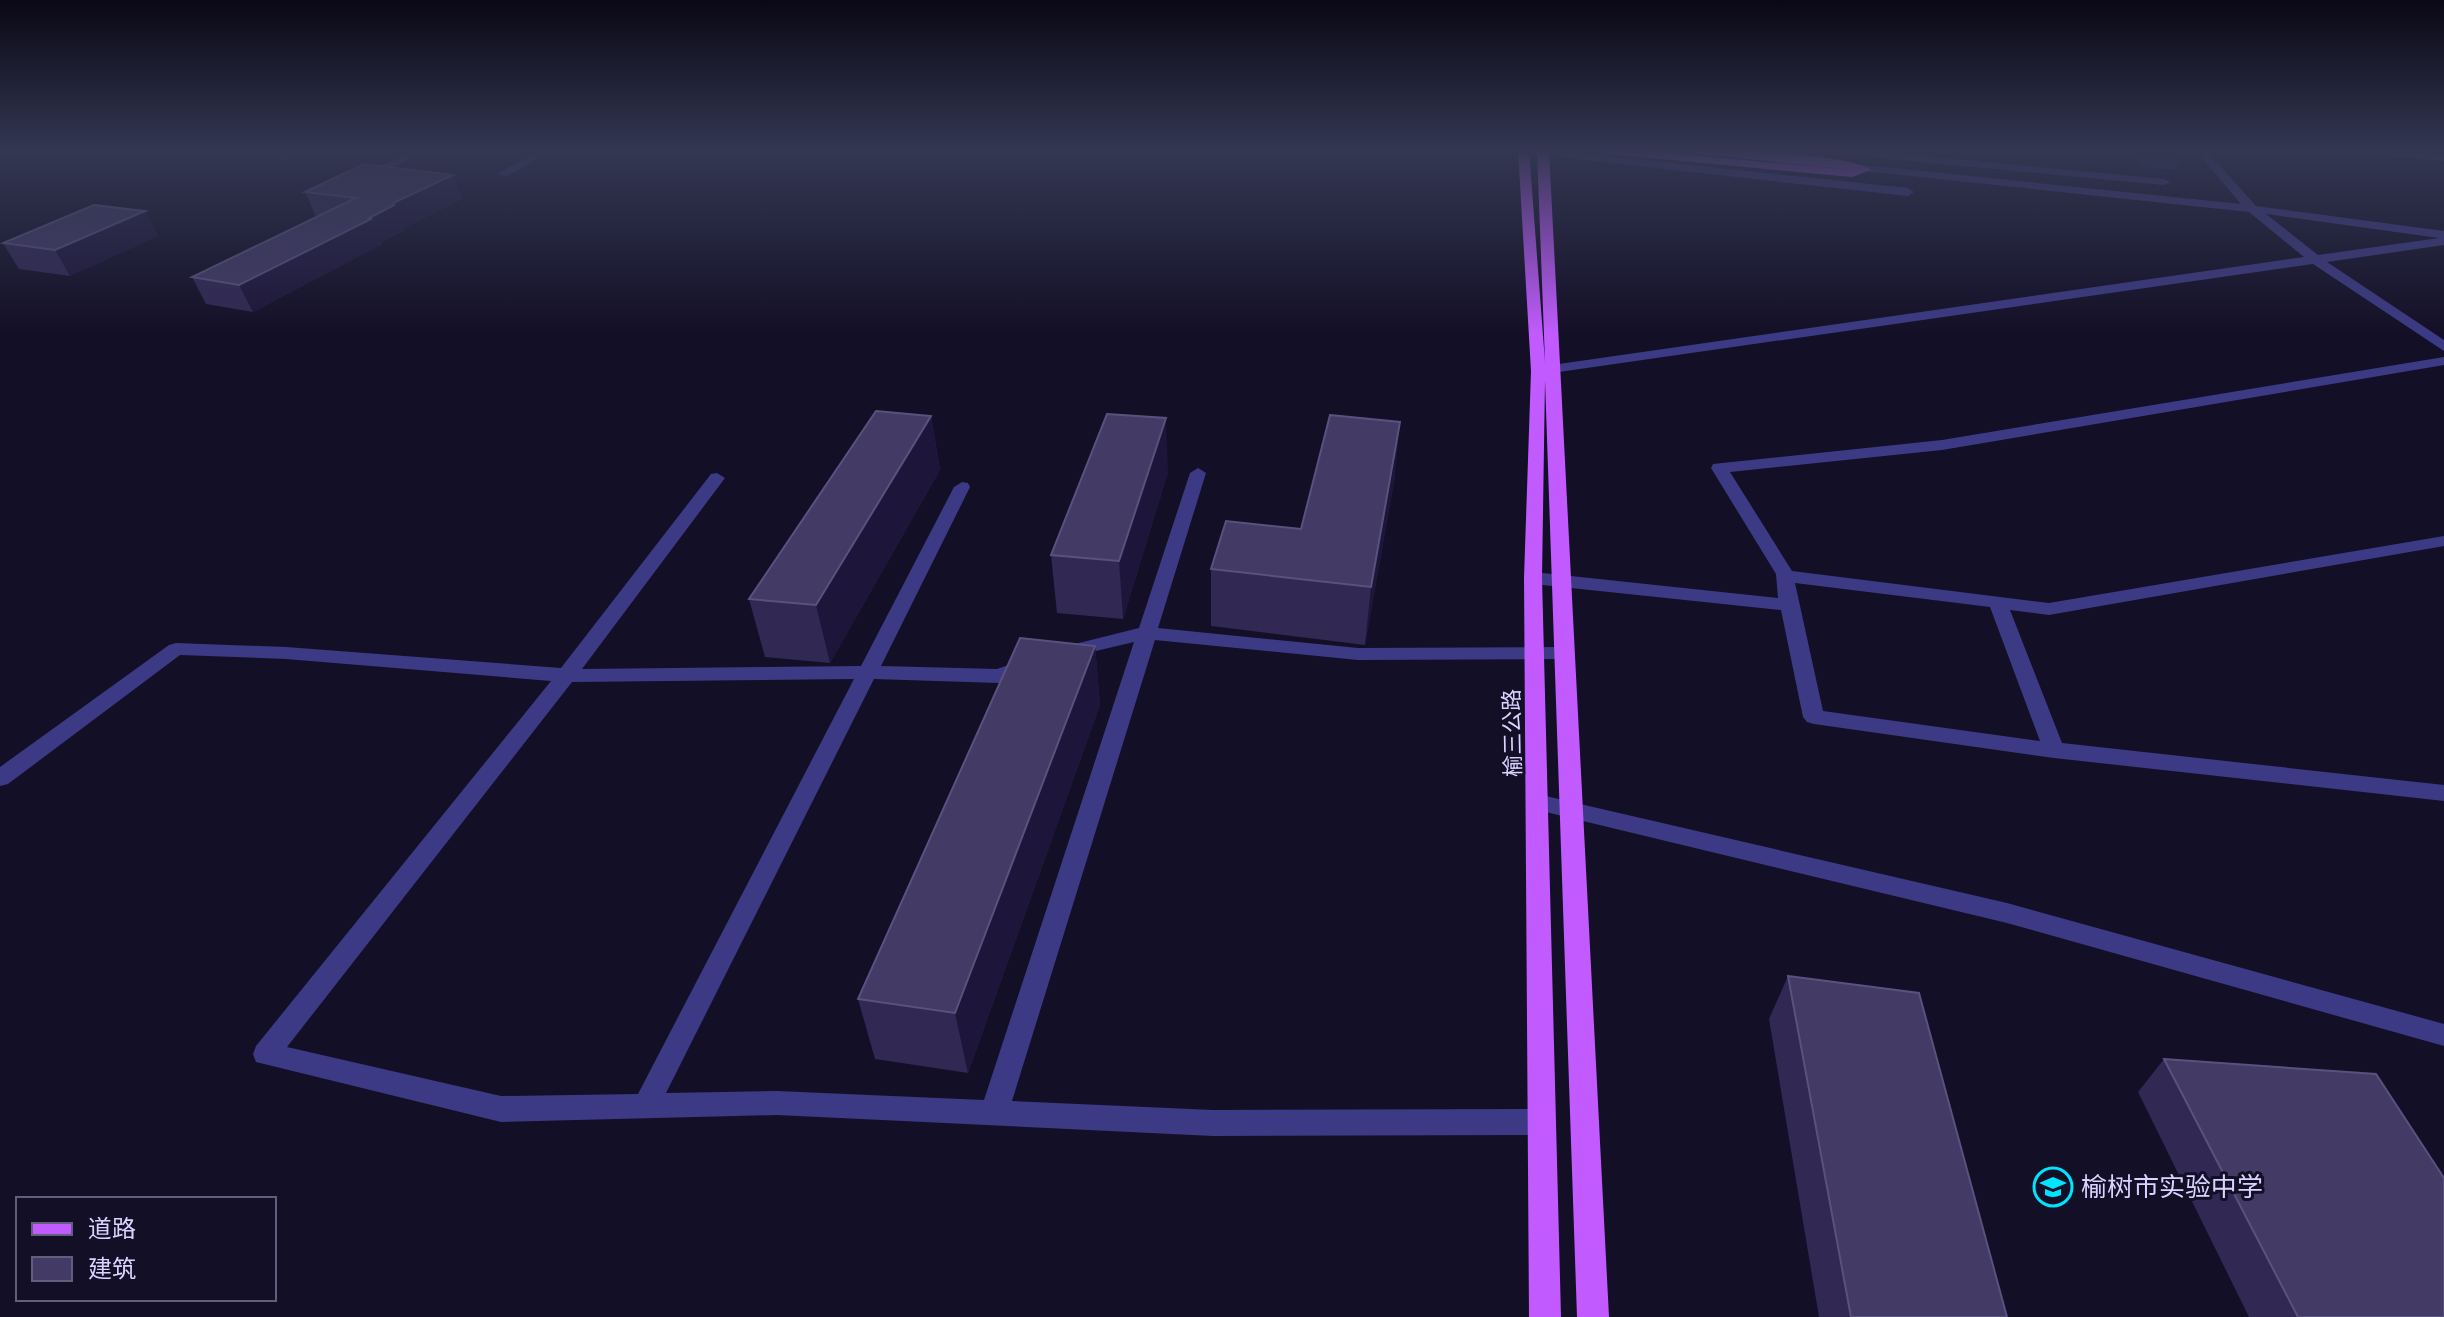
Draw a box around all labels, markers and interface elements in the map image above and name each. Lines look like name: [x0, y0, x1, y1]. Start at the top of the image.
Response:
street label: 榆三公路: [1494, 689, 1530, 777]
school or university icon: 榆树市实验中学: [2032, 1166, 2074, 1208]
place label: 榆树市实验中学: [2081, 1167, 2263, 1206]
legend: [16, 1197, 276, 1301]
text: 道路: [88, 1210, 136, 1246]
text: 建筑: [88, 1250, 136, 1286]

